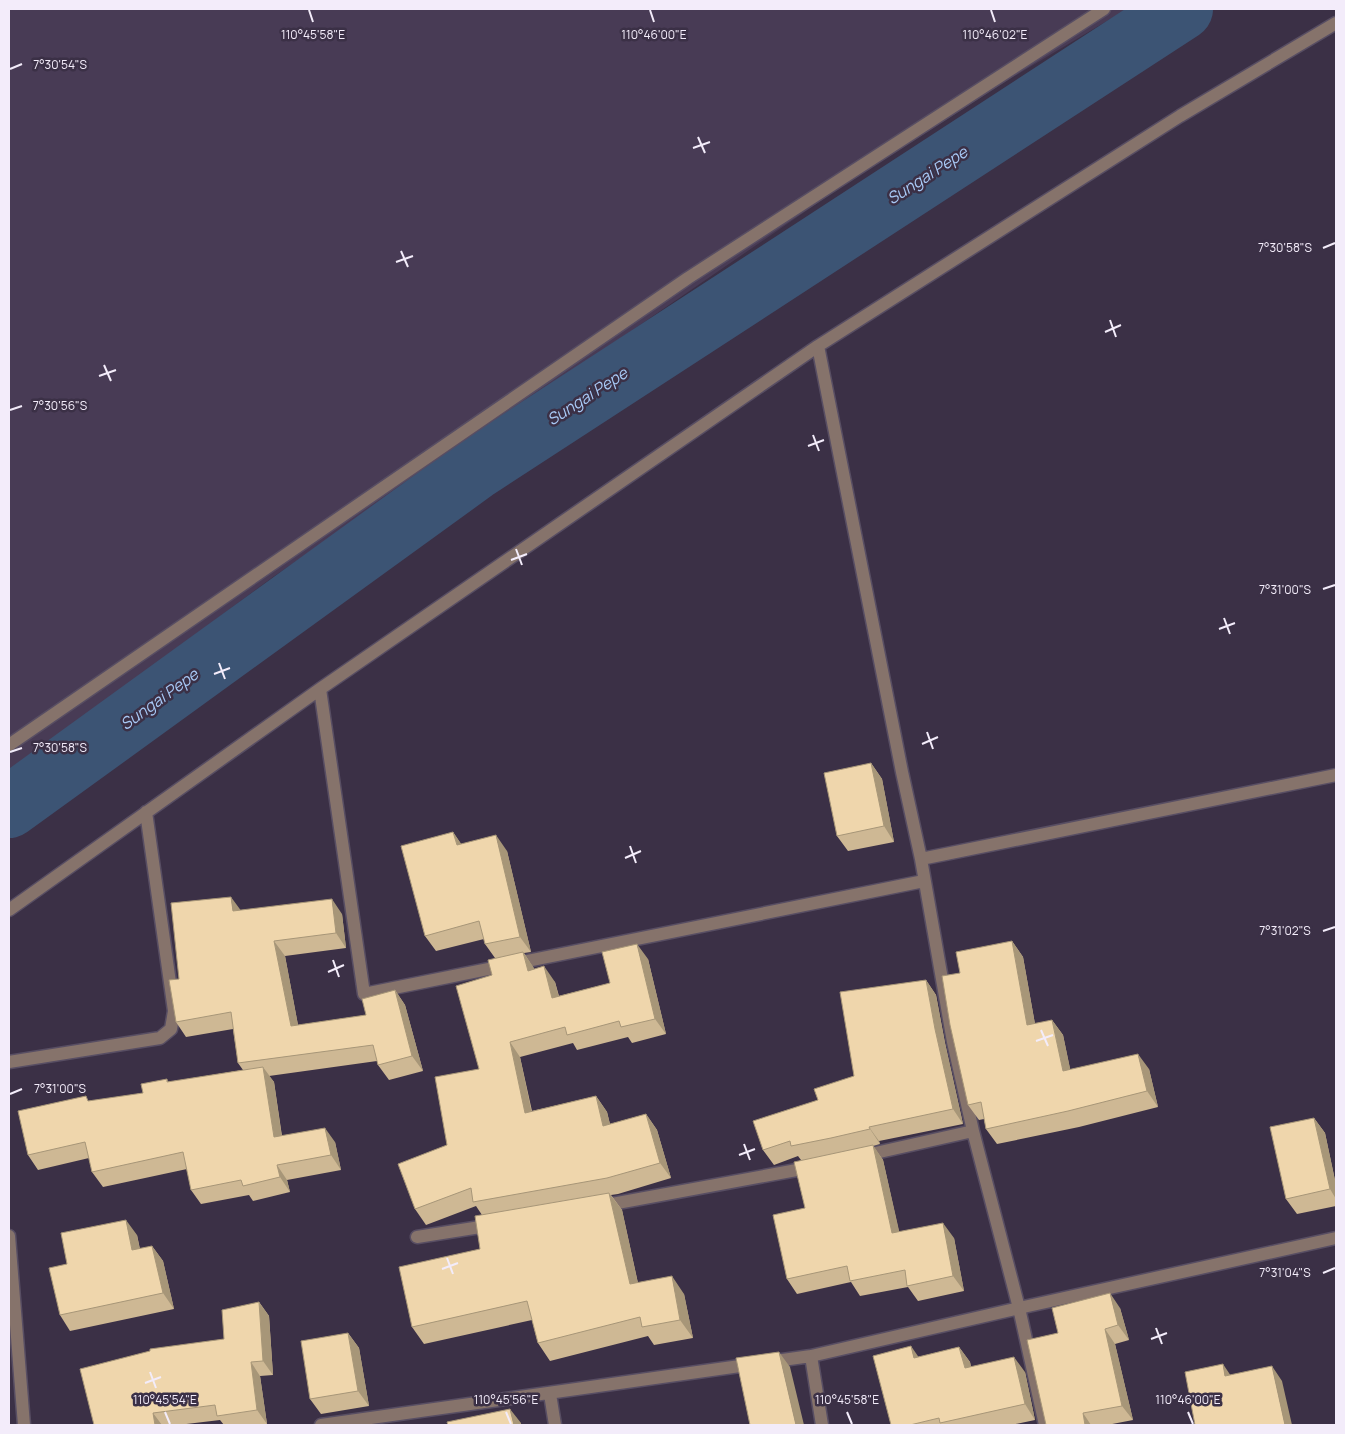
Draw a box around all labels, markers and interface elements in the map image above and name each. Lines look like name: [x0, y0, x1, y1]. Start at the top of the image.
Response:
text: 110°45'58"E: [281, 26, 345, 43]
text: 110°46'00"E: [621, 26, 687, 43]
text: 110°46'02"E: [963, 26, 1028, 43]
text: 7°30'54"S: [33, 56, 87, 73]
water label: Sungai Pepe: [883, 140, 973, 209]
text: 7°30'58"S: [1258, 239, 1312, 256]
water label: Sungai Pepe: [543, 361, 633, 430]
text: 7°30'56"S: [33, 397, 87, 414]
text: 7°31'00"S: [1259, 581, 1311, 598]
water label: Sungai Pepe: [115, 662, 204, 735]
text: 7°30'58"S: [33, 739, 87, 756]
text: 7°31'02"S: [1259, 922, 1311, 939]
text: 7°31'00"S: [34, 1080, 86, 1097]
text: 7°31'04"S: [1259, 1264, 1311, 1281]
text: 110°45'54"E: [133, 1391, 197, 1408]
text: 110°45'56"E: [474, 1391, 538, 1408]
text: 110°45'58"E: [815, 1391, 879, 1408]
text: 110°46'00"E: [1155, 1391, 1221, 1408]

